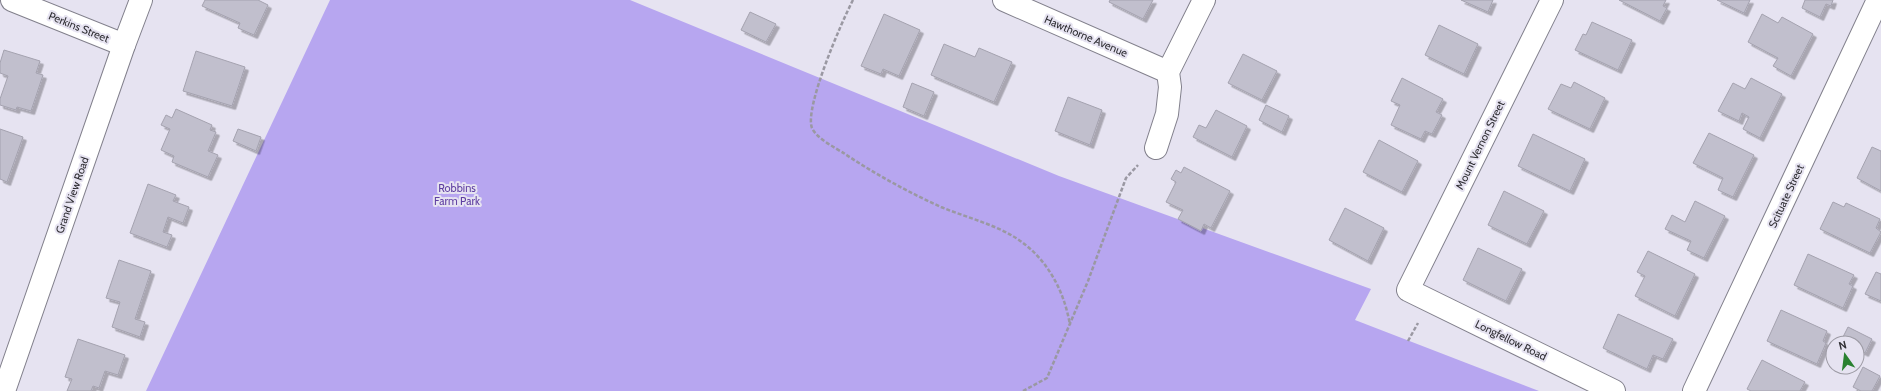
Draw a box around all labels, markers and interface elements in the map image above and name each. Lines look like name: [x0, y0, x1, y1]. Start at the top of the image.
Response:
street label: Perkins Street: [47, 9, 112, 46]
street label: Hawthorne Avenue: [1042, 12, 1130, 60]
street label: Mount Vernon Street: [1452, 98, 1508, 192]
street label: Grand View Road: [52, 155, 92, 235]
street label: Scituate Street: [1765, 162, 1807, 230]
park label: Robbins Farm Park: [434, 181, 480, 208]
street label: Longfellow Road: [1473, 317, 1549, 363]
north arrow: [1825, 335, 1865, 375]
text: N: [1837, 338, 1848, 353]

